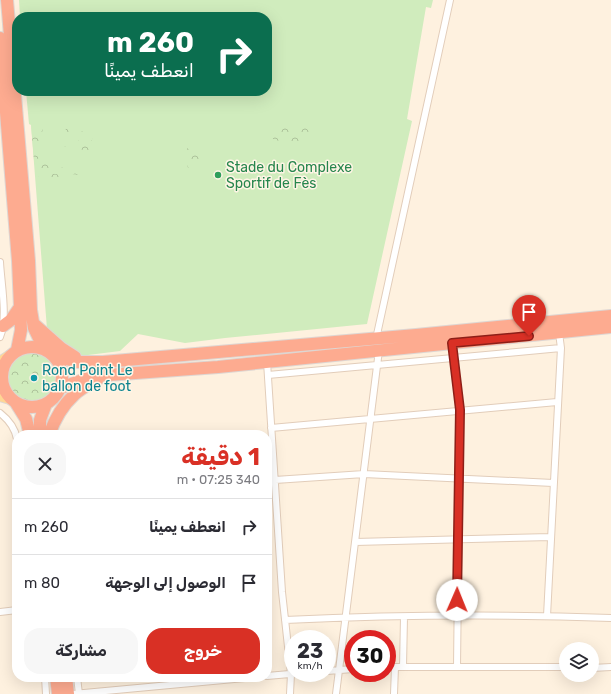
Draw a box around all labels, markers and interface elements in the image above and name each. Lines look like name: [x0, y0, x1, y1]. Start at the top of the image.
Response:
text: 260 m: [107, 26, 194, 59]
icon: right: [208, 28, 260, 80]
text: انعطف يمينًا: [104, 60, 194, 82]
place label: Stade du Complexe Sportif de Fès: [226, 159, 352, 192]
marker: Stade du Complexe Sportif de Fès: [213, 170, 223, 180]
pin: [512, 295, 546, 336]
icon: arrive: [518, 301, 540, 323]
place label: Rond Point Le ballon de foot: [42, 362, 133, 395]
marker: Rond Point Le ballon de foot: [29, 373, 39, 383]
button: close: [24, 443, 66, 485]
text: 1 دقيقة: [181, 443, 260, 471]
text: 340 m · 07:25: [177, 472, 260, 487]
icon: right: [238, 516, 260, 538]
text: 260 m: [24, 518, 68, 536]
text: انعطف يمينًا: [149, 518, 226, 536]
icon: arrive: [238, 572, 260, 594]
text: 80 m: [24, 574, 60, 592]
text: الوصول إلى الوجهة: [105, 574, 226, 592]
position arrow: [436, 579, 478, 621]
button: مشاركة: [24, 628, 138, 674]
button: خروج: [146, 628, 260, 674]
speed limit sign: 30: [344, 630, 396, 682]
text: 23: [297, 639, 323, 663]
map controls: [559, 642, 599, 682]
button: layers: [559, 642, 599, 682]
text: km/h: [298, 660, 322, 672]

